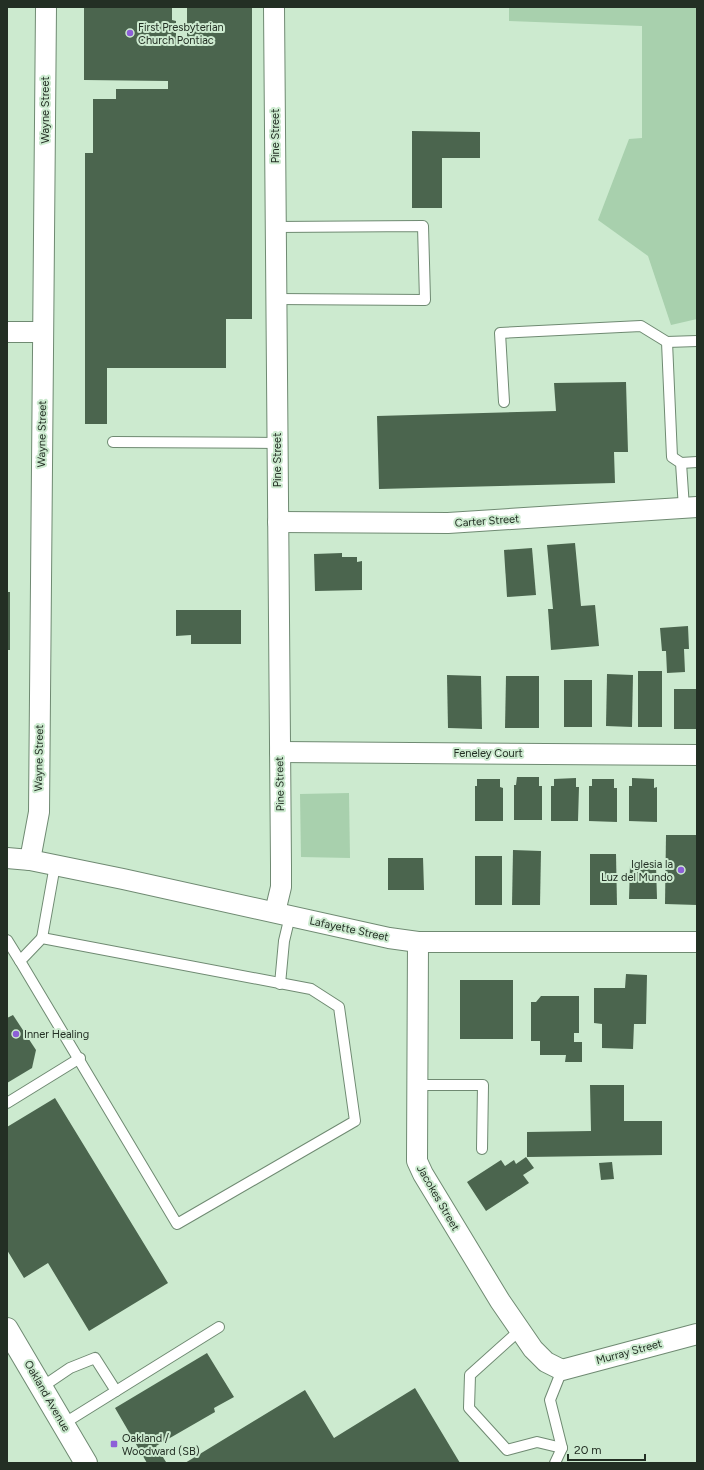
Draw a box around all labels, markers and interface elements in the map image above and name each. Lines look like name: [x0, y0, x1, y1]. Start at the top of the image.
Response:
place label: First Presbyterian Church Pontiac: [138, 21, 224, 47]
marker: First Presbyterian Church Pontiac: [125, 28, 135, 38]
street label: Wayne Street: [39, 76, 52, 144]
street label: Pine Street: [269, 109, 282, 163]
street label: Wayne Street: [35, 400, 49, 468]
street label: Pine Street: [271, 433, 284, 487]
street label: Carter Street: [454, 512, 520, 530]
street label: Wayne Street: [32, 724, 46, 792]
street label: Feneley Court: [453, 747, 523, 760]
street label: Pine Street: [273, 757, 287, 811]
place label: Iglesia la Luz del Mundo: [601, 858, 673, 884]
marker: Iglesia la Luz del Mundo: [676, 865, 686, 875]
street label: Lafayette Street: [308, 914, 390, 944]
place label: Inner Healing: [24, 1028, 89, 1041]
marker: Inner Healing: [11, 1029, 21, 1039]
street label: Jacokes Street: [414, 1163, 462, 1233]
street label: Murray Street: [595, 1337, 663, 1367]
street label: Oakland Avenue: [21, 1358, 73, 1434]
place label: Oakland / Woodward (SB): [122, 1432, 200, 1458]
scale bar: [568, 1436, 645, 1462]
marker: Oakland / Woodward (SB): [109, 1439, 119, 1449]
text: 20 m: [574, 1443, 602, 1457]

